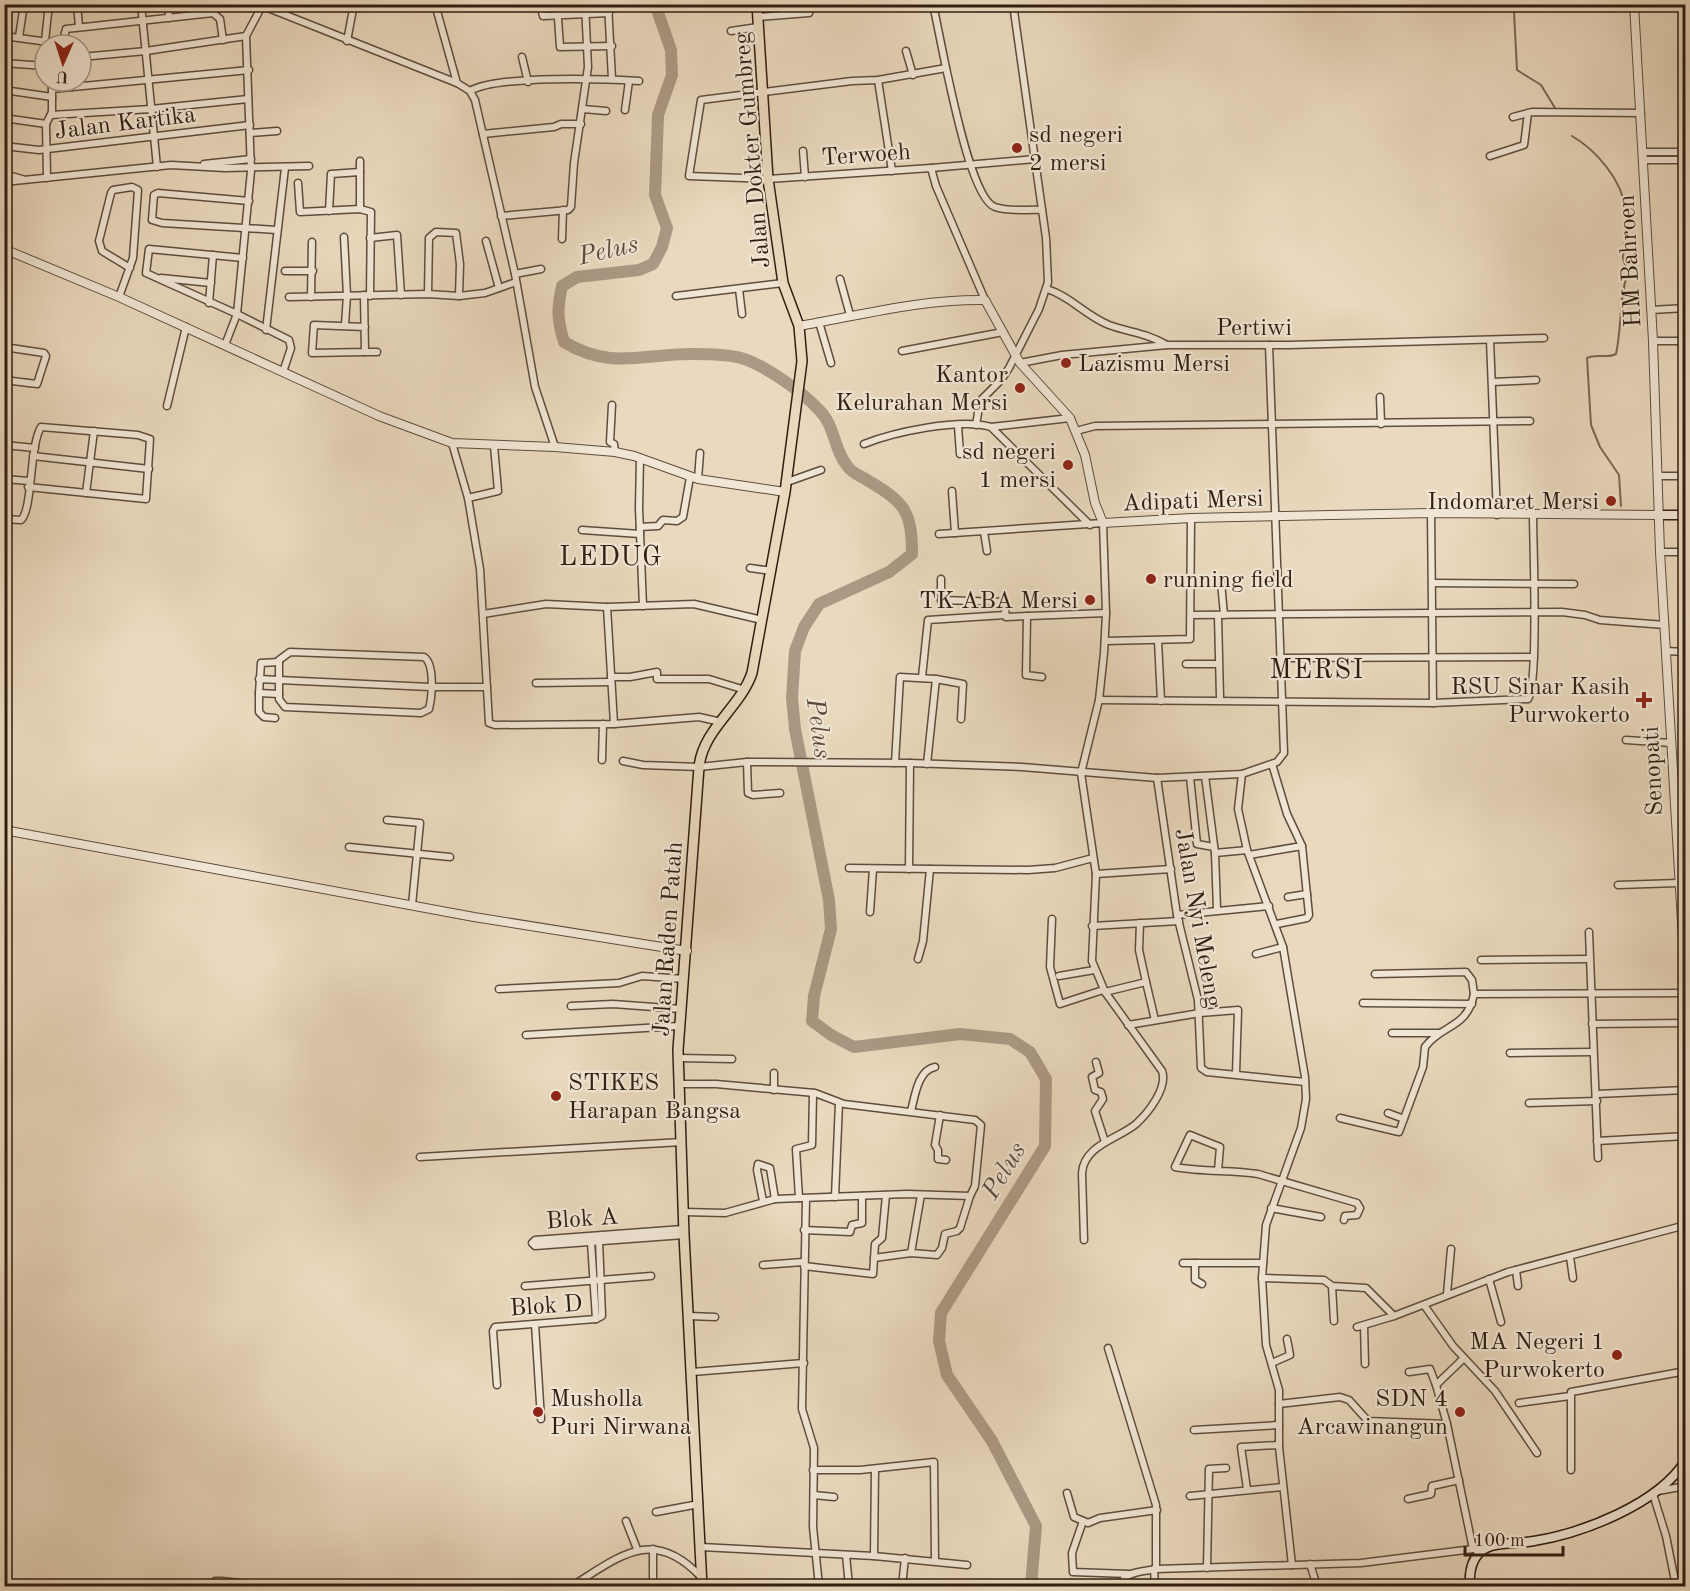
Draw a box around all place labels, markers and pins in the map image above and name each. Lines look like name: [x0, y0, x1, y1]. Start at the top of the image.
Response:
place label: sd negeri 2 mersi: [1029, 124, 1123, 176]
marker: sd negeri 2 mersi: [1010, 141, 1024, 155]
place label: Lazismu Mersi: [1078, 353, 1230, 377]
marker: Lazismu Mersi: [1059, 356, 1073, 370]
place label: Kantor Kelurahan Mersi: [835, 364, 1008, 416]
marker: Kantor Kelurahan Mersi: [1013, 381, 1027, 395]
place label: sd negeri 1 mersi: [962, 441, 1056, 493]
marker: sd negeri 1 mersi: [1061, 458, 1075, 472]
place label: Indomaret Mersi: [1427, 491, 1599, 515]
marker: Indomaret Mersi: [1604, 494, 1618, 508]
place label: running field: [1163, 569, 1293, 593]
marker: running field: [1144, 572, 1158, 586]
place label: TK ABA Mersi: [919, 590, 1078, 614]
marker: TK ABA Mersi: [1083, 593, 1097, 607]
place label: RSU Sinar Kasih Purwokerto: [1450, 676, 1630, 728]
marker: RSU Sinar Kasih Purwokerto: [1635, 691, 1653, 709]
place label: STIKES Harapan Bangsa: [568, 1072, 741, 1124]
marker: STIKES Harapan Bangsa: [549, 1089, 563, 1103]
place label: MA Negeri 1 Purwokerto: [1469, 1331, 1605, 1383]
marker: MA Negeri 1 Purwokerto: [1610, 1348, 1624, 1362]
place label: Musholla Puri Nirwana: [550, 1388, 692, 1440]
place label: SDN 4 Arcawinangun: [1296, 1388, 1448, 1440]
marker: Musholla Puri Nirwana: [531, 1405, 545, 1419]
marker: SDN 4 Arcawinangun: [1453, 1405, 1467, 1419]

